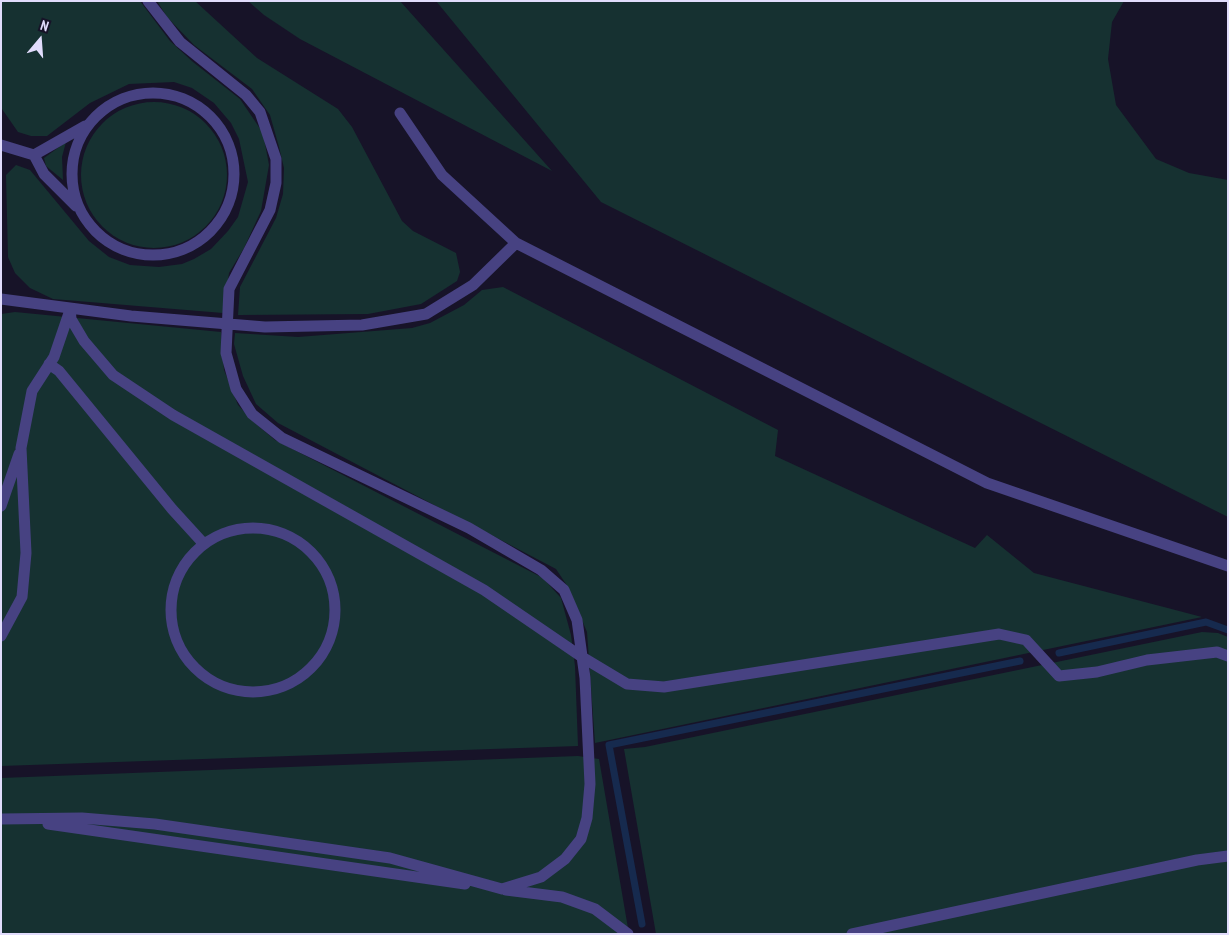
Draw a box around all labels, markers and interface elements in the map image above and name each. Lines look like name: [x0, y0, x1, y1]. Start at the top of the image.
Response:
north arrow: [15, 15, 65, 65]
text: N: [38, 16, 51, 35]

